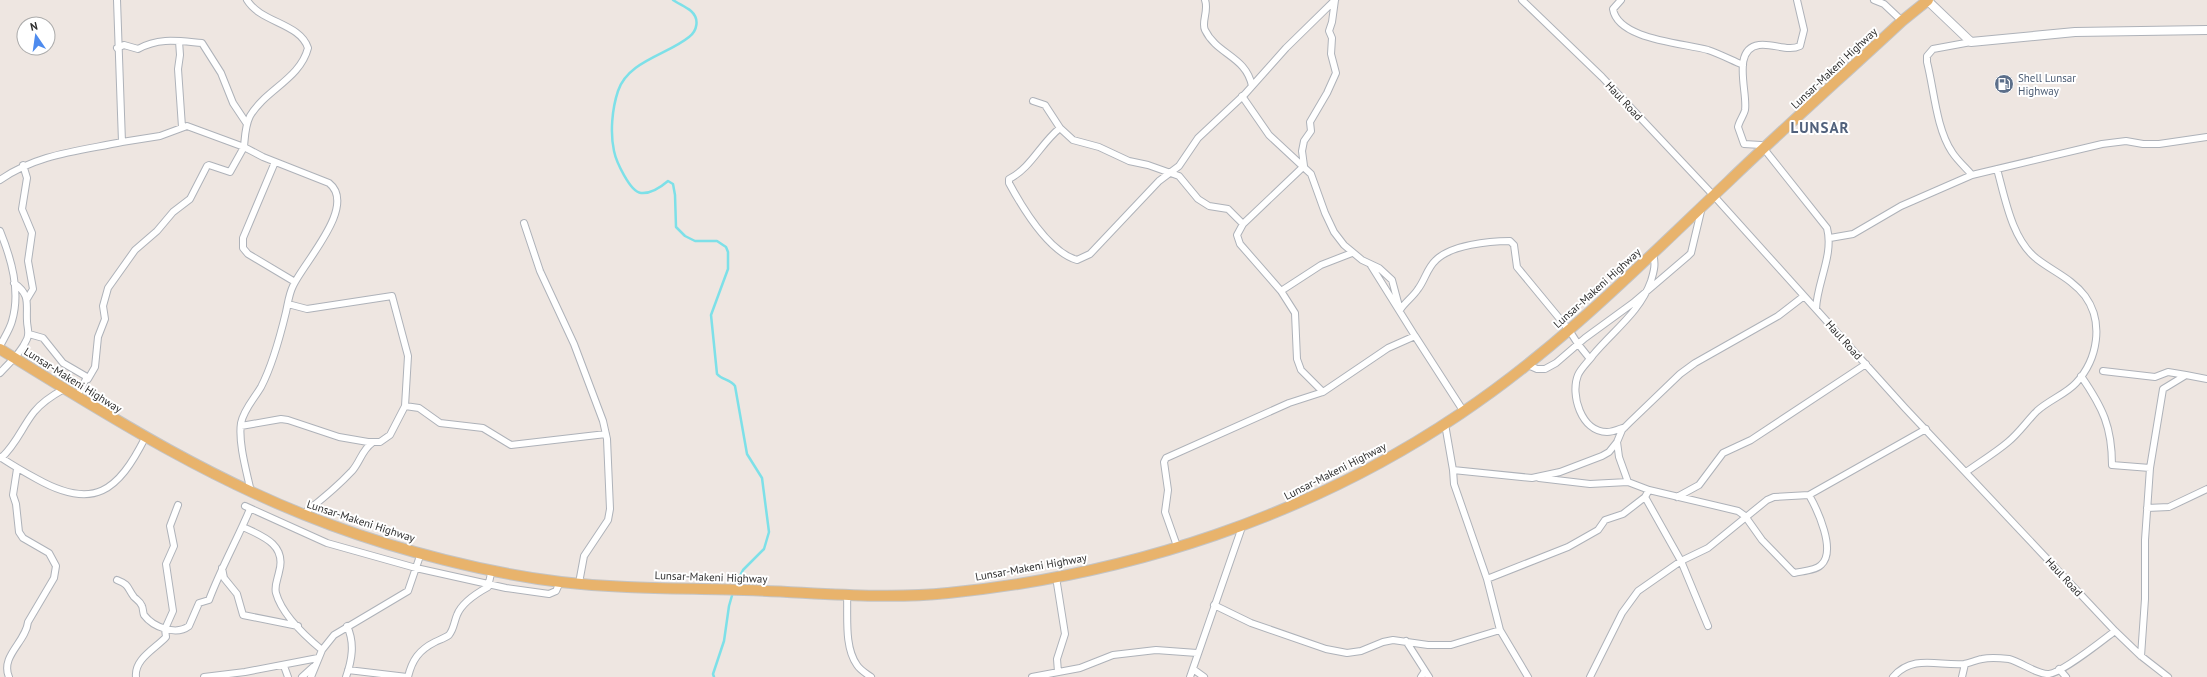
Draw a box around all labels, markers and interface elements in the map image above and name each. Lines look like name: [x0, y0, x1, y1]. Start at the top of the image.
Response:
north arrow: [16, 16, 56, 56]
text: N: [29, 19, 39, 34]
street label: Lunsar-Makeni Highway: [1788, 24, 1881, 112]
place label: Shell Lunsar Highway: [2018, 71, 2076, 98]
fuel station icon: Shell Lunsar Highway: [1993, 73, 2015, 95]
street label: Haul Road: [1602, 79, 1646, 123]
district label: LUNSAR: [1790, 118, 1850, 137]
street label: Lunsar-Makeni Highway: [1550, 244, 1644, 331]
street label: Haul Road: [1823, 317, 1865, 363]
street label: Lunsar-Makeni Highway: [21, 344, 125, 416]
street label: Lunsar-Makeni Highway: [1282, 439, 1389, 503]
street label: Lunsar-Makeni Highway: [305, 497, 418, 545]
street label: Lunsar-Makeni Highway: [974, 550, 1089, 584]
street label: Haul Road: [2042, 555, 2086, 599]
street label: Lunsar-Makeni Highway: [654, 568, 769, 586]

